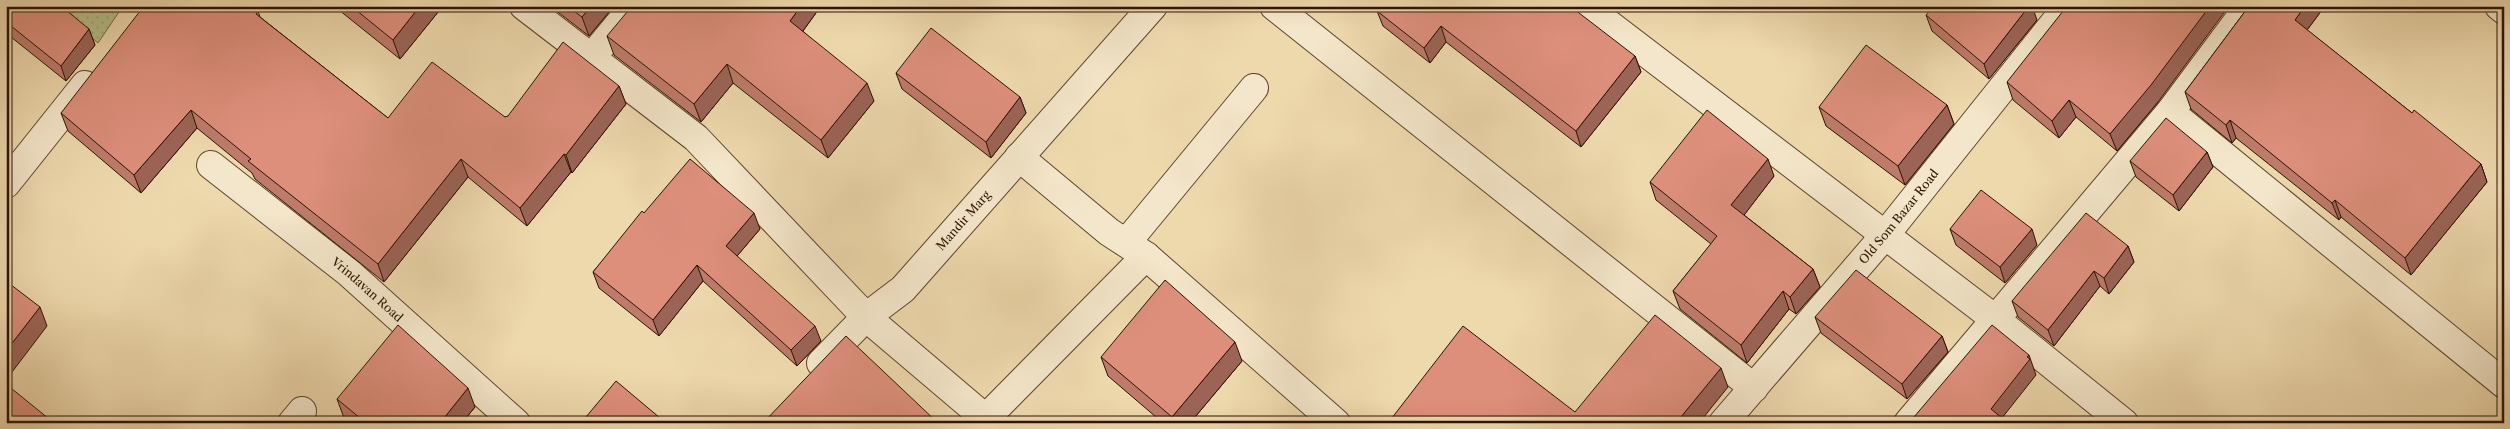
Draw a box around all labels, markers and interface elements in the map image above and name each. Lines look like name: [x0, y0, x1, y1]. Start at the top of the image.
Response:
street label: Old Som Bazar Road: [1855, 166, 1942, 267]
street label: Mandir Marg: [933, 187, 994, 253]
street label: Vrindavan Road: [328, 254, 407, 325]

